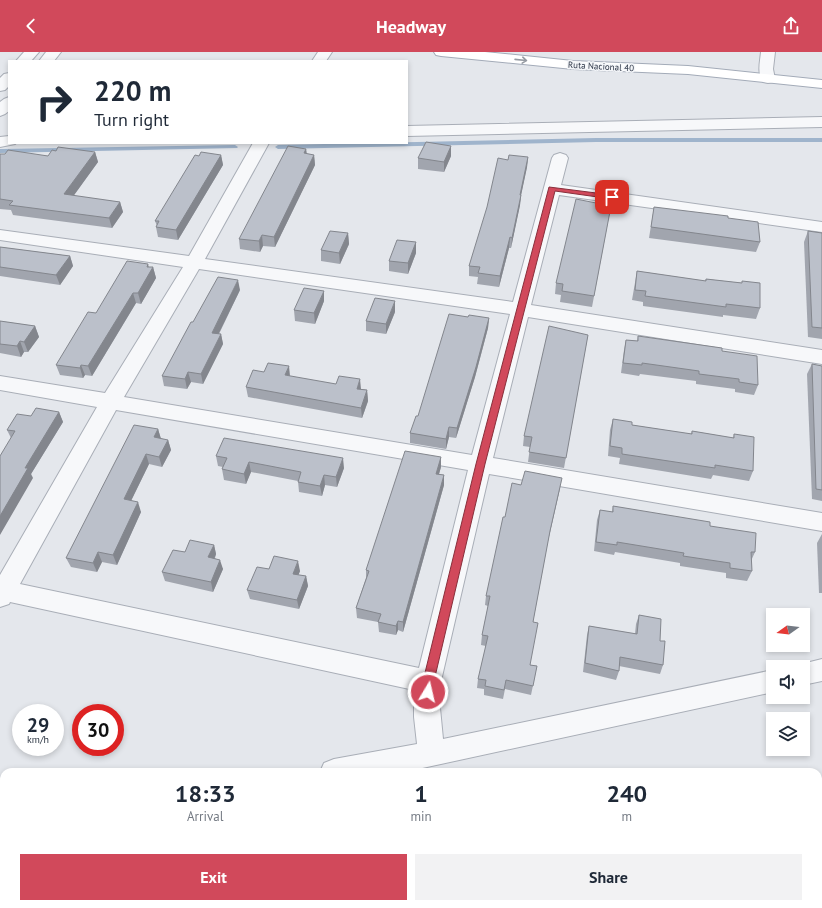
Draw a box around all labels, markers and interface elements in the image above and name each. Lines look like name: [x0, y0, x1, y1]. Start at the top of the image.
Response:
icon: back: [20, 15, 42, 37]
text: Headway: [376, 15, 446, 38]
icon: share: [780, 15, 802, 37]
one-way arrow: [514, 57, 527, 64]
street label: Ruta Nacional 40: [568, 59, 634, 73]
text: 220 m: [94, 72, 171, 109]
icon: right: [28, 76, 80, 128]
text: Turn right: [94, 108, 169, 131]
pin: [595, 180, 629, 214]
icon: arrive: [601, 186, 623, 208]
north arrow: [766, 608, 810, 652]
map controls: [766, 608, 810, 756]
button: sound: [766, 660, 810, 704]
position arrow: [407, 671, 449, 713]
speed limit sign: 30: [72, 704, 124, 756]
text: 29: [27, 712, 49, 738]
button: layers: [766, 712, 810, 756]
text: km/h: [27, 733, 49, 746]
text: 18:33: [175, 778, 236, 809]
text: 1: [414, 778, 428, 809]
text: 240: [606, 778, 647, 809]
text: Arrival: [187, 808, 223, 825]
text: min: [410, 808, 432, 825]
text: m: [622, 808, 632, 825]
button: Exit: [20, 854, 407, 900]
button: Share: [415, 854, 802, 900]

